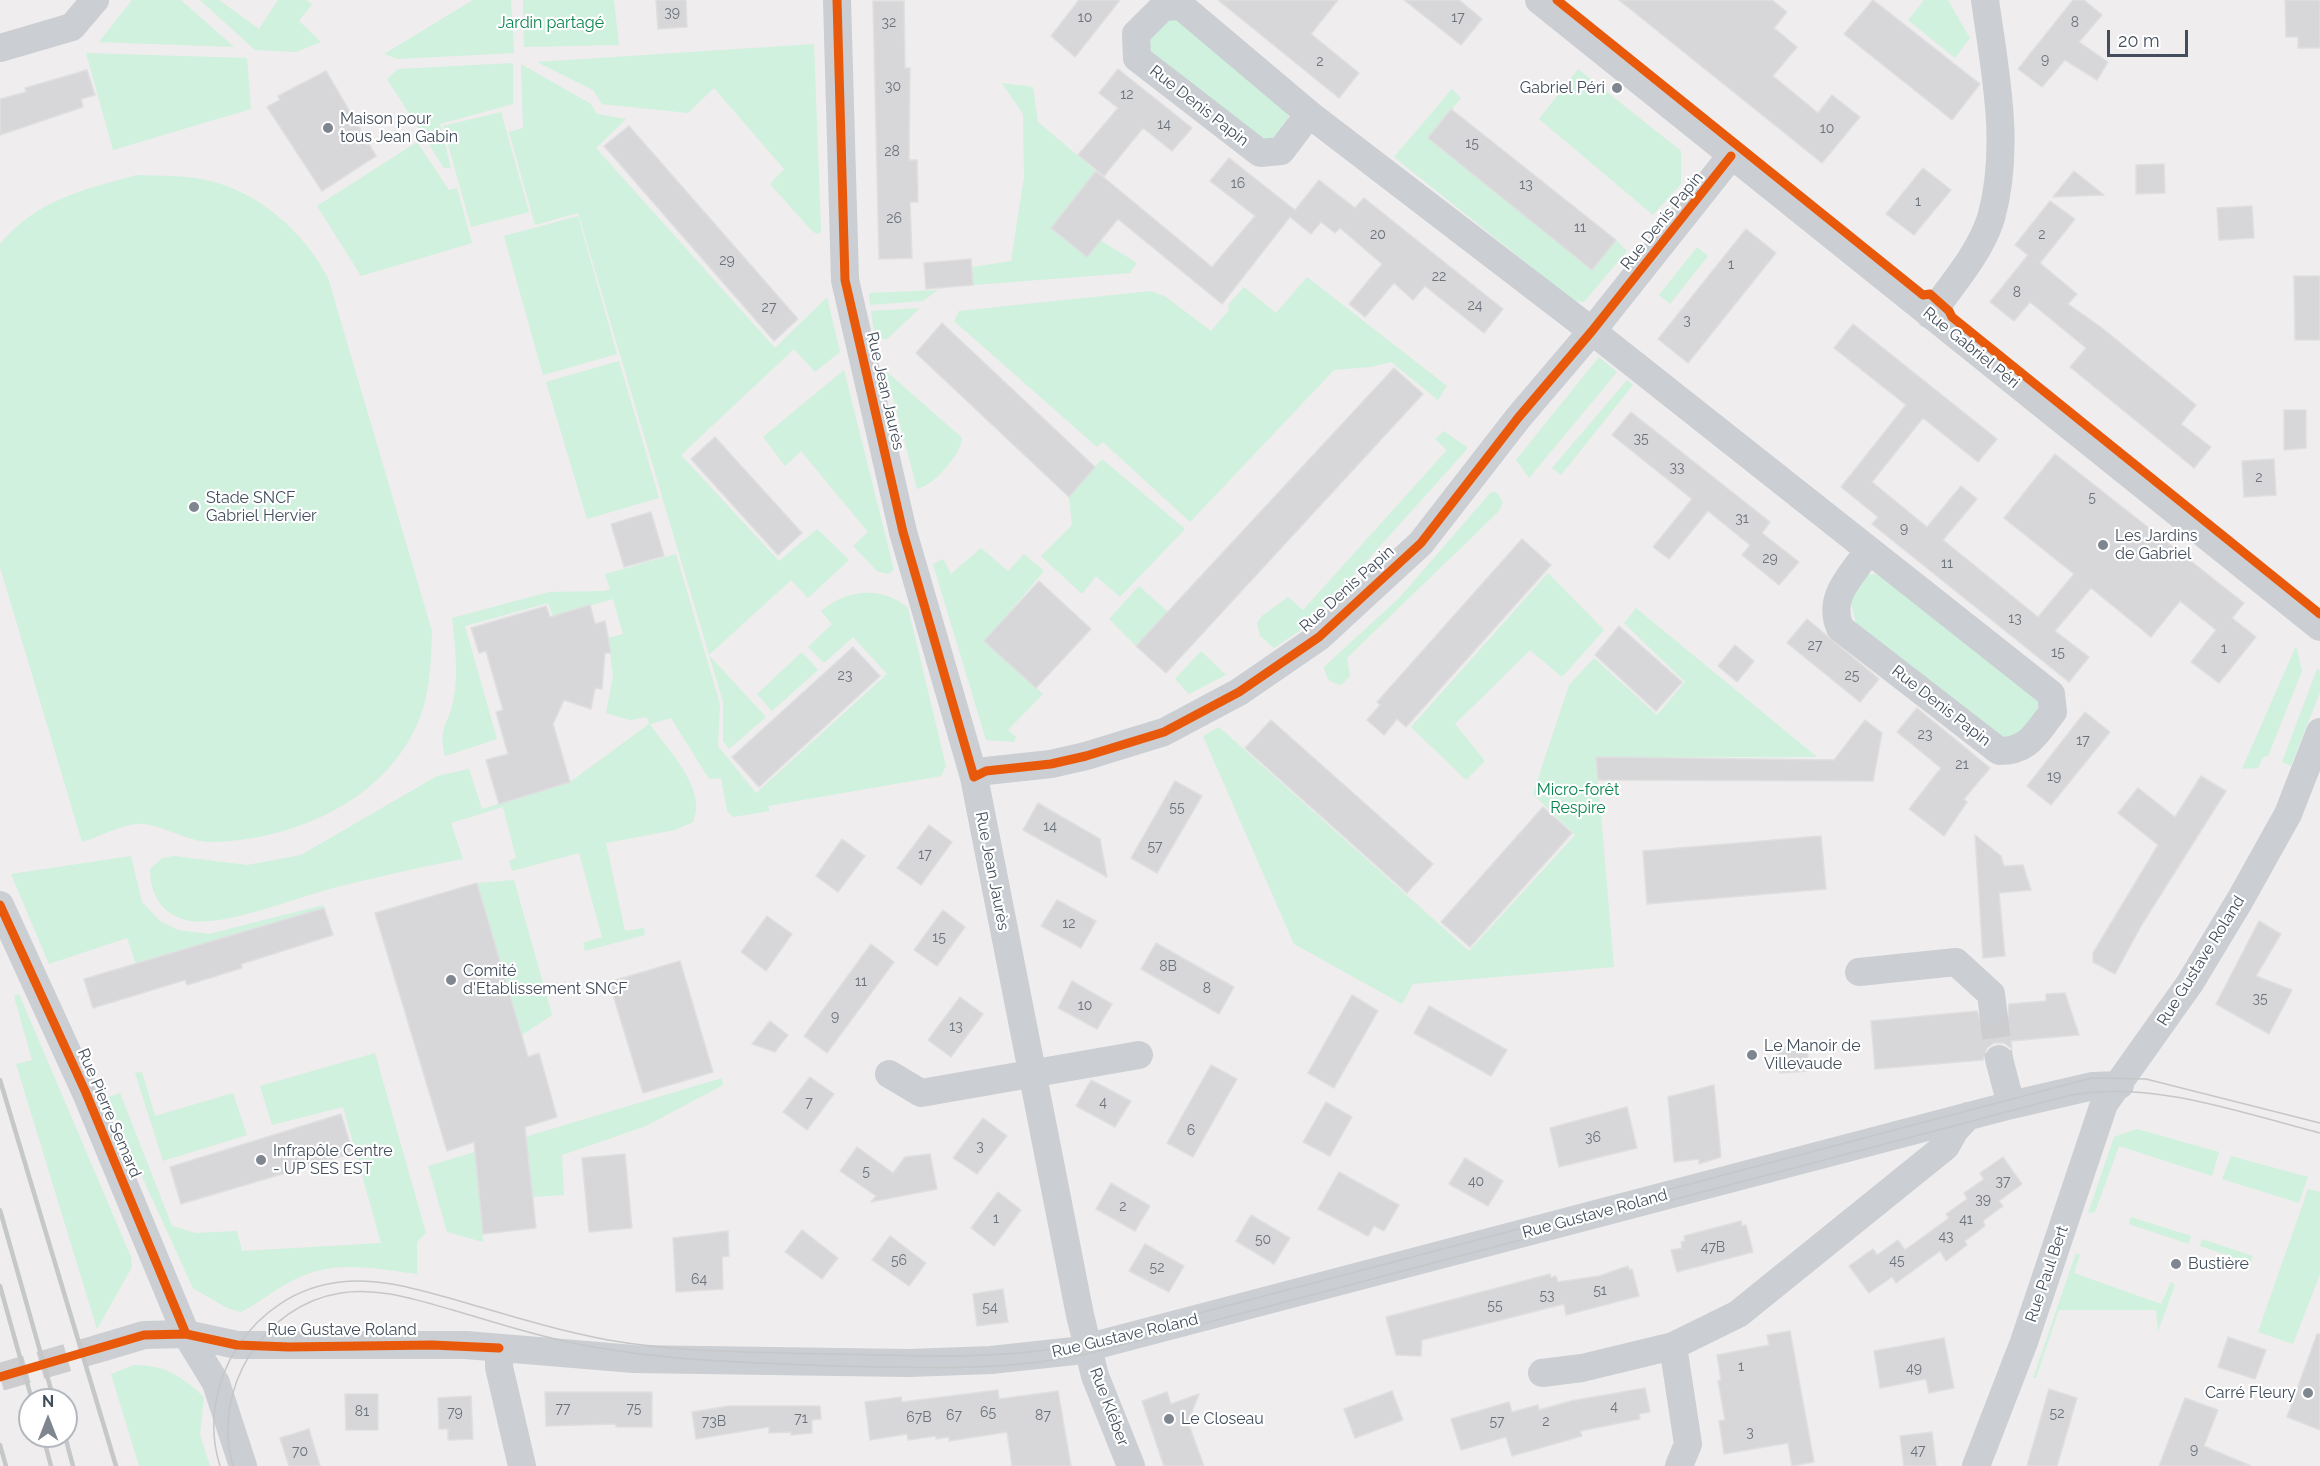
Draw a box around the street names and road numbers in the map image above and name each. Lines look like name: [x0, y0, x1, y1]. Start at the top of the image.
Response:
street label: Rue Denis Papin: [1146, 61, 1252, 151]
street label: Rue Denis Papin: [1617, 168, 1707, 274]
street label: Rue Gabriel Péri: [1919, 303, 2023, 393]
street label: Rue Jean Jaurès: [862, 330, 908, 452]
street label: Rue Denis Papin: [1296, 542, 1398, 636]
street label: Rue Denis Papin: [1888, 661, 1994, 751]
street label: Rue Jean Jaurès: [971, 810, 1013, 932]
street label: Rue Gustave Roland: [2153, 892, 2249, 1030]
street label: Rue Pierre Semard: [73, 1046, 145, 1180]
street label: Rue Gustave Roland: [1520, 1185, 1670, 1243]
street label: Rue Paul Bert: [2022, 1223, 2072, 1325]
street label: Rue Gustave Roland: [1050, 1310, 1200, 1362]
street label: Rue Gustave Roland: [267, 1320, 417, 1340]
street label: Rue Kléber: [1085, 1365, 1133, 1449]

